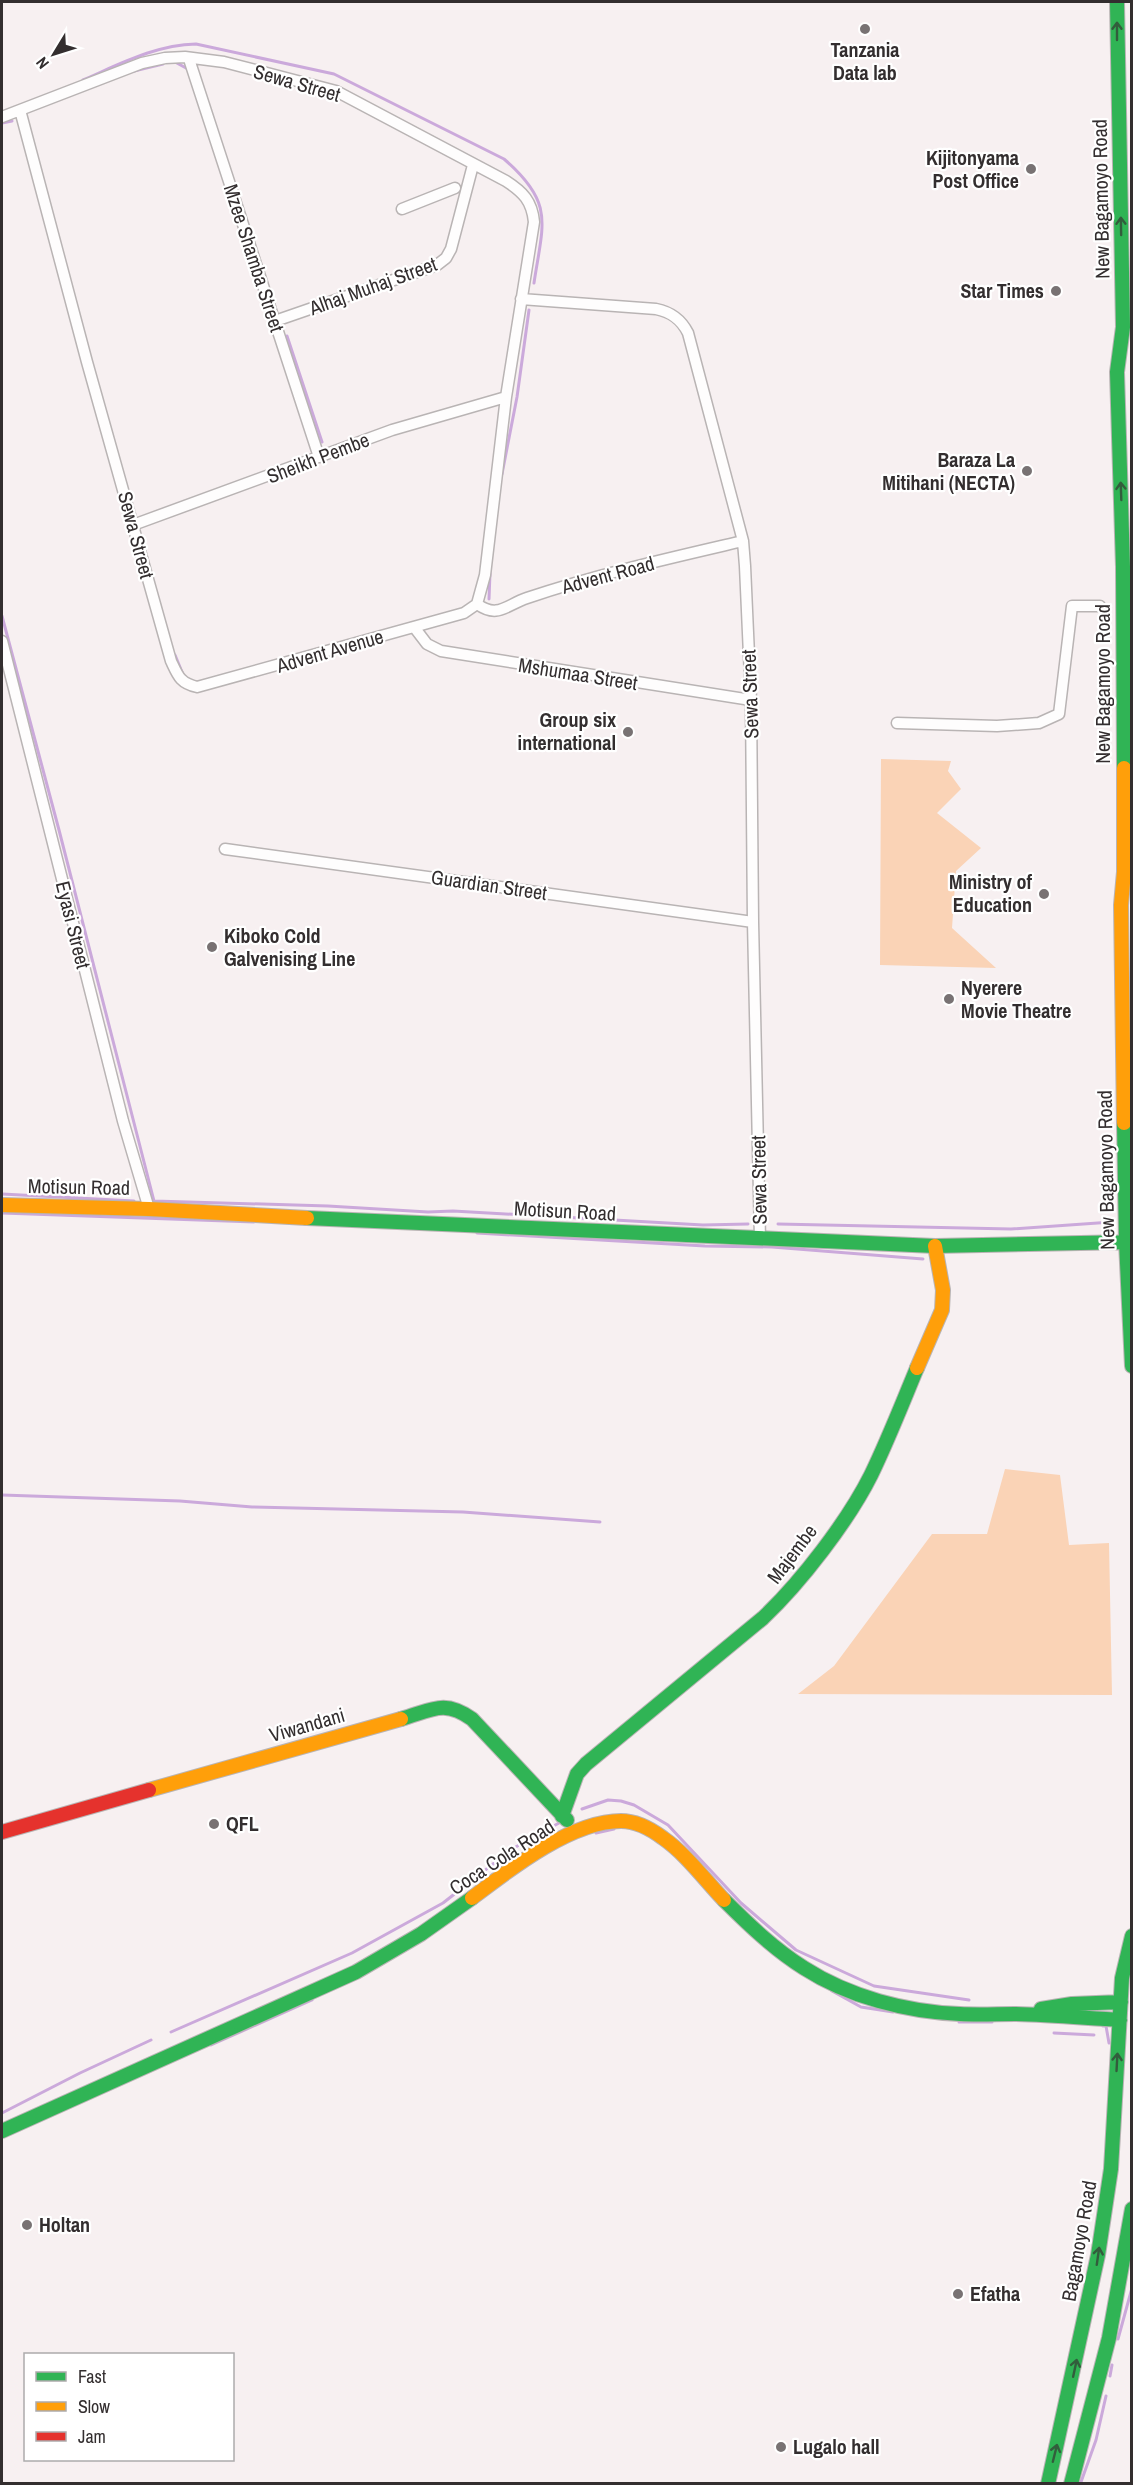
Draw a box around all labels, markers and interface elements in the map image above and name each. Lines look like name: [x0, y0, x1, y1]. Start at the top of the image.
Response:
marker: Tanzania Data lab: [858, 22, 872, 36]
one-way arrow: [1111, 22, 1123, 42]
north arrow: [24, 24, 84, 84]
place label: Tanzania Data lab: [831, 36, 899, 86]
text: N: [31, 53, 54, 74]
street label: Sewa Street: [250, 57, 344, 108]
street label: New Bagamoyo Road: [1086, 119, 1115, 279]
place label: Kijitonyama Post Office: [926, 144, 1019, 194]
marker: Kijitonyama Post Office: [1024, 162, 1038, 176]
street label: Mzee Shamba Street: [218, 180, 291, 336]
one-way arrow: [1115, 217, 1126, 237]
street label: Alhaj Muhaj Street: [304, 250, 441, 321]
place label: Star Times: [960, 277, 1044, 304]
marker: Star Times: [1049, 284, 1063, 298]
street label: Sheikh Pembe: [263, 426, 373, 489]
place label: Baraza La Mitihani (NECTA): [882, 446, 1015, 496]
marker: Baraza La Mitihani (NECTA): [1020, 464, 1034, 478]
one-way arrow: [1115, 481, 1126, 501]
street label: Sewa Street: [112, 488, 161, 582]
street label: Advent Road: [558, 549, 657, 600]
street label: New Bagamoyo Road: [1089, 604, 1116, 764]
street label: Advent Avenue: [272, 622, 386, 679]
street label: Sewa Street: [734, 648, 765, 739]
street label: Mshumaa Street: [517, 651, 640, 696]
place label: Group six international: [518, 706, 617, 756]
marker: Group six international: [621, 725, 635, 739]
street label: Guardian Street: [429, 863, 549, 906]
place label: Ministry of Education: [949, 868, 1033, 918]
street label: Eyasi Street: [50, 878, 97, 972]
marker: Ministry of Education: [1037, 887, 1051, 901]
place label: Kiboko Cold Galvenising Line: [224, 922, 355, 972]
marker: Kiboko Cold Galvenising Line: [205, 940, 219, 954]
place label: Nyerere Movie Theatre: [961, 974, 1071, 1024]
marker: Nyerere Movie Theatre: [942, 992, 956, 1006]
street label: New Bagamoyo Road: [1091, 1090, 1120, 1250]
street label: Sewa Street: [744, 1135, 773, 1225]
street label: Motisun Road: [28, 1172, 130, 1201]
street label: Motisun Road: [513, 1194, 617, 1227]
street label: Majembe: [761, 1519, 823, 1589]
street label: Viwandani: [266, 1701, 348, 1748]
place label: QFL: [226, 1810, 259, 1837]
street label: Coca Cola Road: [444, 1812, 560, 1901]
marker: QFL: [207, 1817, 221, 1831]
one-way arrow: [1112, 2052, 1123, 2072]
street label: Bagamoyo Road: [1055, 2178, 1102, 2303]
place label: Holtan: [39, 2211, 90, 2238]
marker: Holtan: [20, 2218, 34, 2232]
one-way arrow: [1092, 2246, 1103, 2266]
place label: Efatha: [970, 2280, 1020, 2307]
marker: Efatha: [951, 2287, 965, 2301]
legend: [24, 2353, 234, 2461]
one-way arrow: [1069, 2359, 1081, 2378]
text: Fast: [78, 2364, 106, 2389]
text: Slow: [78, 2394, 110, 2419]
text: Jam: [78, 2424, 106, 2449]
place label: Lugalo hall: [793, 2433, 880, 2460]
marker: Lugalo hall: [774, 2440, 788, 2454]
one-way arrow: [1050, 2444, 1062, 2463]

